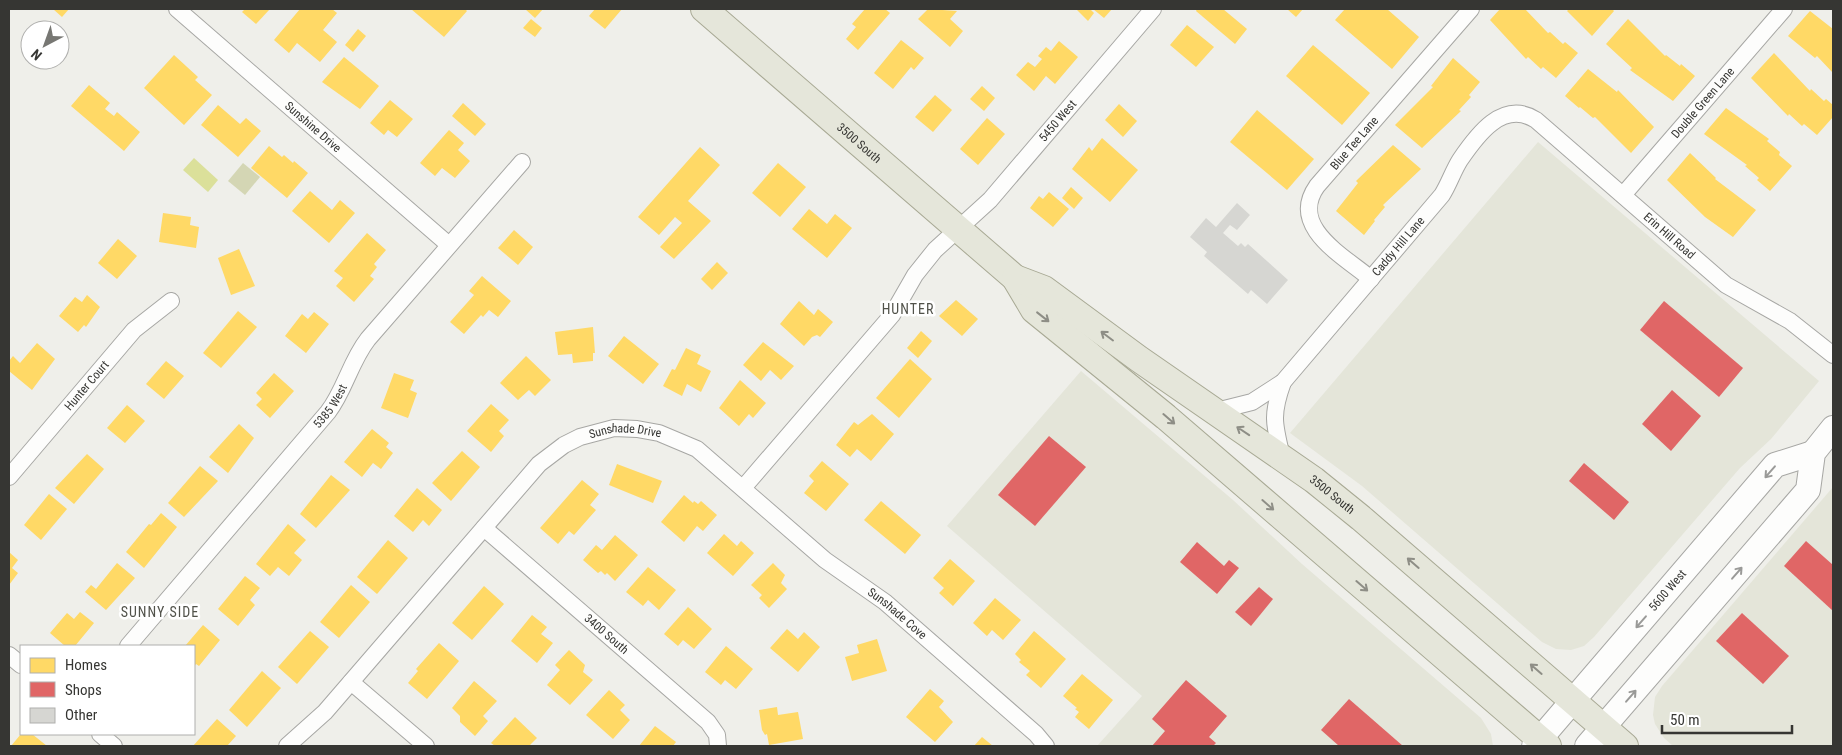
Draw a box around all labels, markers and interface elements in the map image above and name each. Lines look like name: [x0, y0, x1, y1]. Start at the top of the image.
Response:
north arrow: [20, 20, 70, 70]
text: N: [28, 46, 45, 64]
street label: Double Green Lane: [1668, 64, 1738, 141]
street label: 5450 West: [1036, 97, 1080, 144]
street label: Sunshine Drive: [282, 99, 344, 155]
street label: Blue Tee Lane: [1327, 113, 1381, 173]
street label: 3500 South: [834, 120, 884, 166]
street label: Erin Hill Road: [1641, 210, 1698, 262]
street label: Caddy Hill Lane: [1369, 214, 1428, 279]
district label: HUNTER: [882, 301, 934, 317]
one-way arrow: [1036, 312, 1049, 323]
one-way arrow: [1101, 330, 1114, 341]
street label: Hunter Court: [62, 358, 112, 413]
street label: 5385 West: [310, 382, 350, 431]
one-way arrow: [1163, 414, 1176, 425]
street label: Sunshade Drive: [587, 421, 663, 441]
one-way arrow: [1237, 425, 1251, 435]
one-way arrow: [1764, 465, 1775, 478]
street label: 3500 South: [1307, 472, 1358, 517]
one-way arrow: [1261, 499, 1274, 510]
one-way arrow: [1406, 557, 1419, 568]
street label: 5600 West: [1646, 566, 1689, 614]
one-way arrow: [1731, 567, 1742, 580]
one-way arrow: [1355, 580, 1368, 592]
street label: Sunshade Cove: [865, 585, 930, 642]
district label: SUNNY SIDE: [121, 604, 199, 620]
street label: 3400 South: [581, 611, 632, 657]
one-way arrow: [1635, 615, 1646, 628]
legend: [20, 645, 195, 735]
text: Homes: [65, 656, 107, 674]
one-way arrow: [1529, 663, 1542, 675]
text: Shops: [65, 681, 102, 699]
one-way arrow: [1625, 690, 1636, 703]
scale bar: [1662, 702, 1792, 734]
text: Other: [65, 706, 98, 724]
text: 50 m: [1670, 711, 1700, 729]

